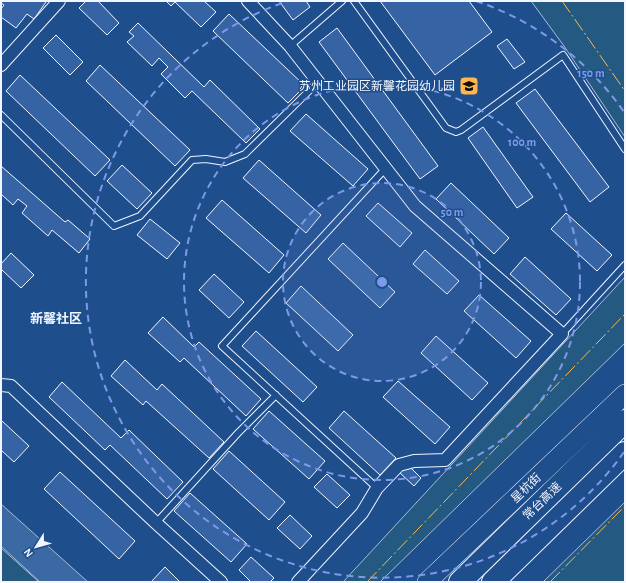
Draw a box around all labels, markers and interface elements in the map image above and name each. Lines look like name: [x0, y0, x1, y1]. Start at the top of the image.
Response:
text: 150 m: [577, 67, 605, 79]
school or university icon: 苏州工业园区新馨花园幼儿园: [458, 75, 480, 97]
place label: 苏州工业园区新馨花园幼儿园: [299, 79, 455, 92]
text: 100 m: [508, 136, 536, 148]
text: 50 m: [441, 206, 464, 218]
centre of rings: [375, 275, 389, 289]
district label: 新馨社区: [30, 311, 82, 326]
street label: 星杭街: [508, 470, 543, 505]
street label: 常台高速: [520, 479, 563, 522]
north arrow: [16, 527, 56, 567]
text: N: [22, 546, 35, 559]

